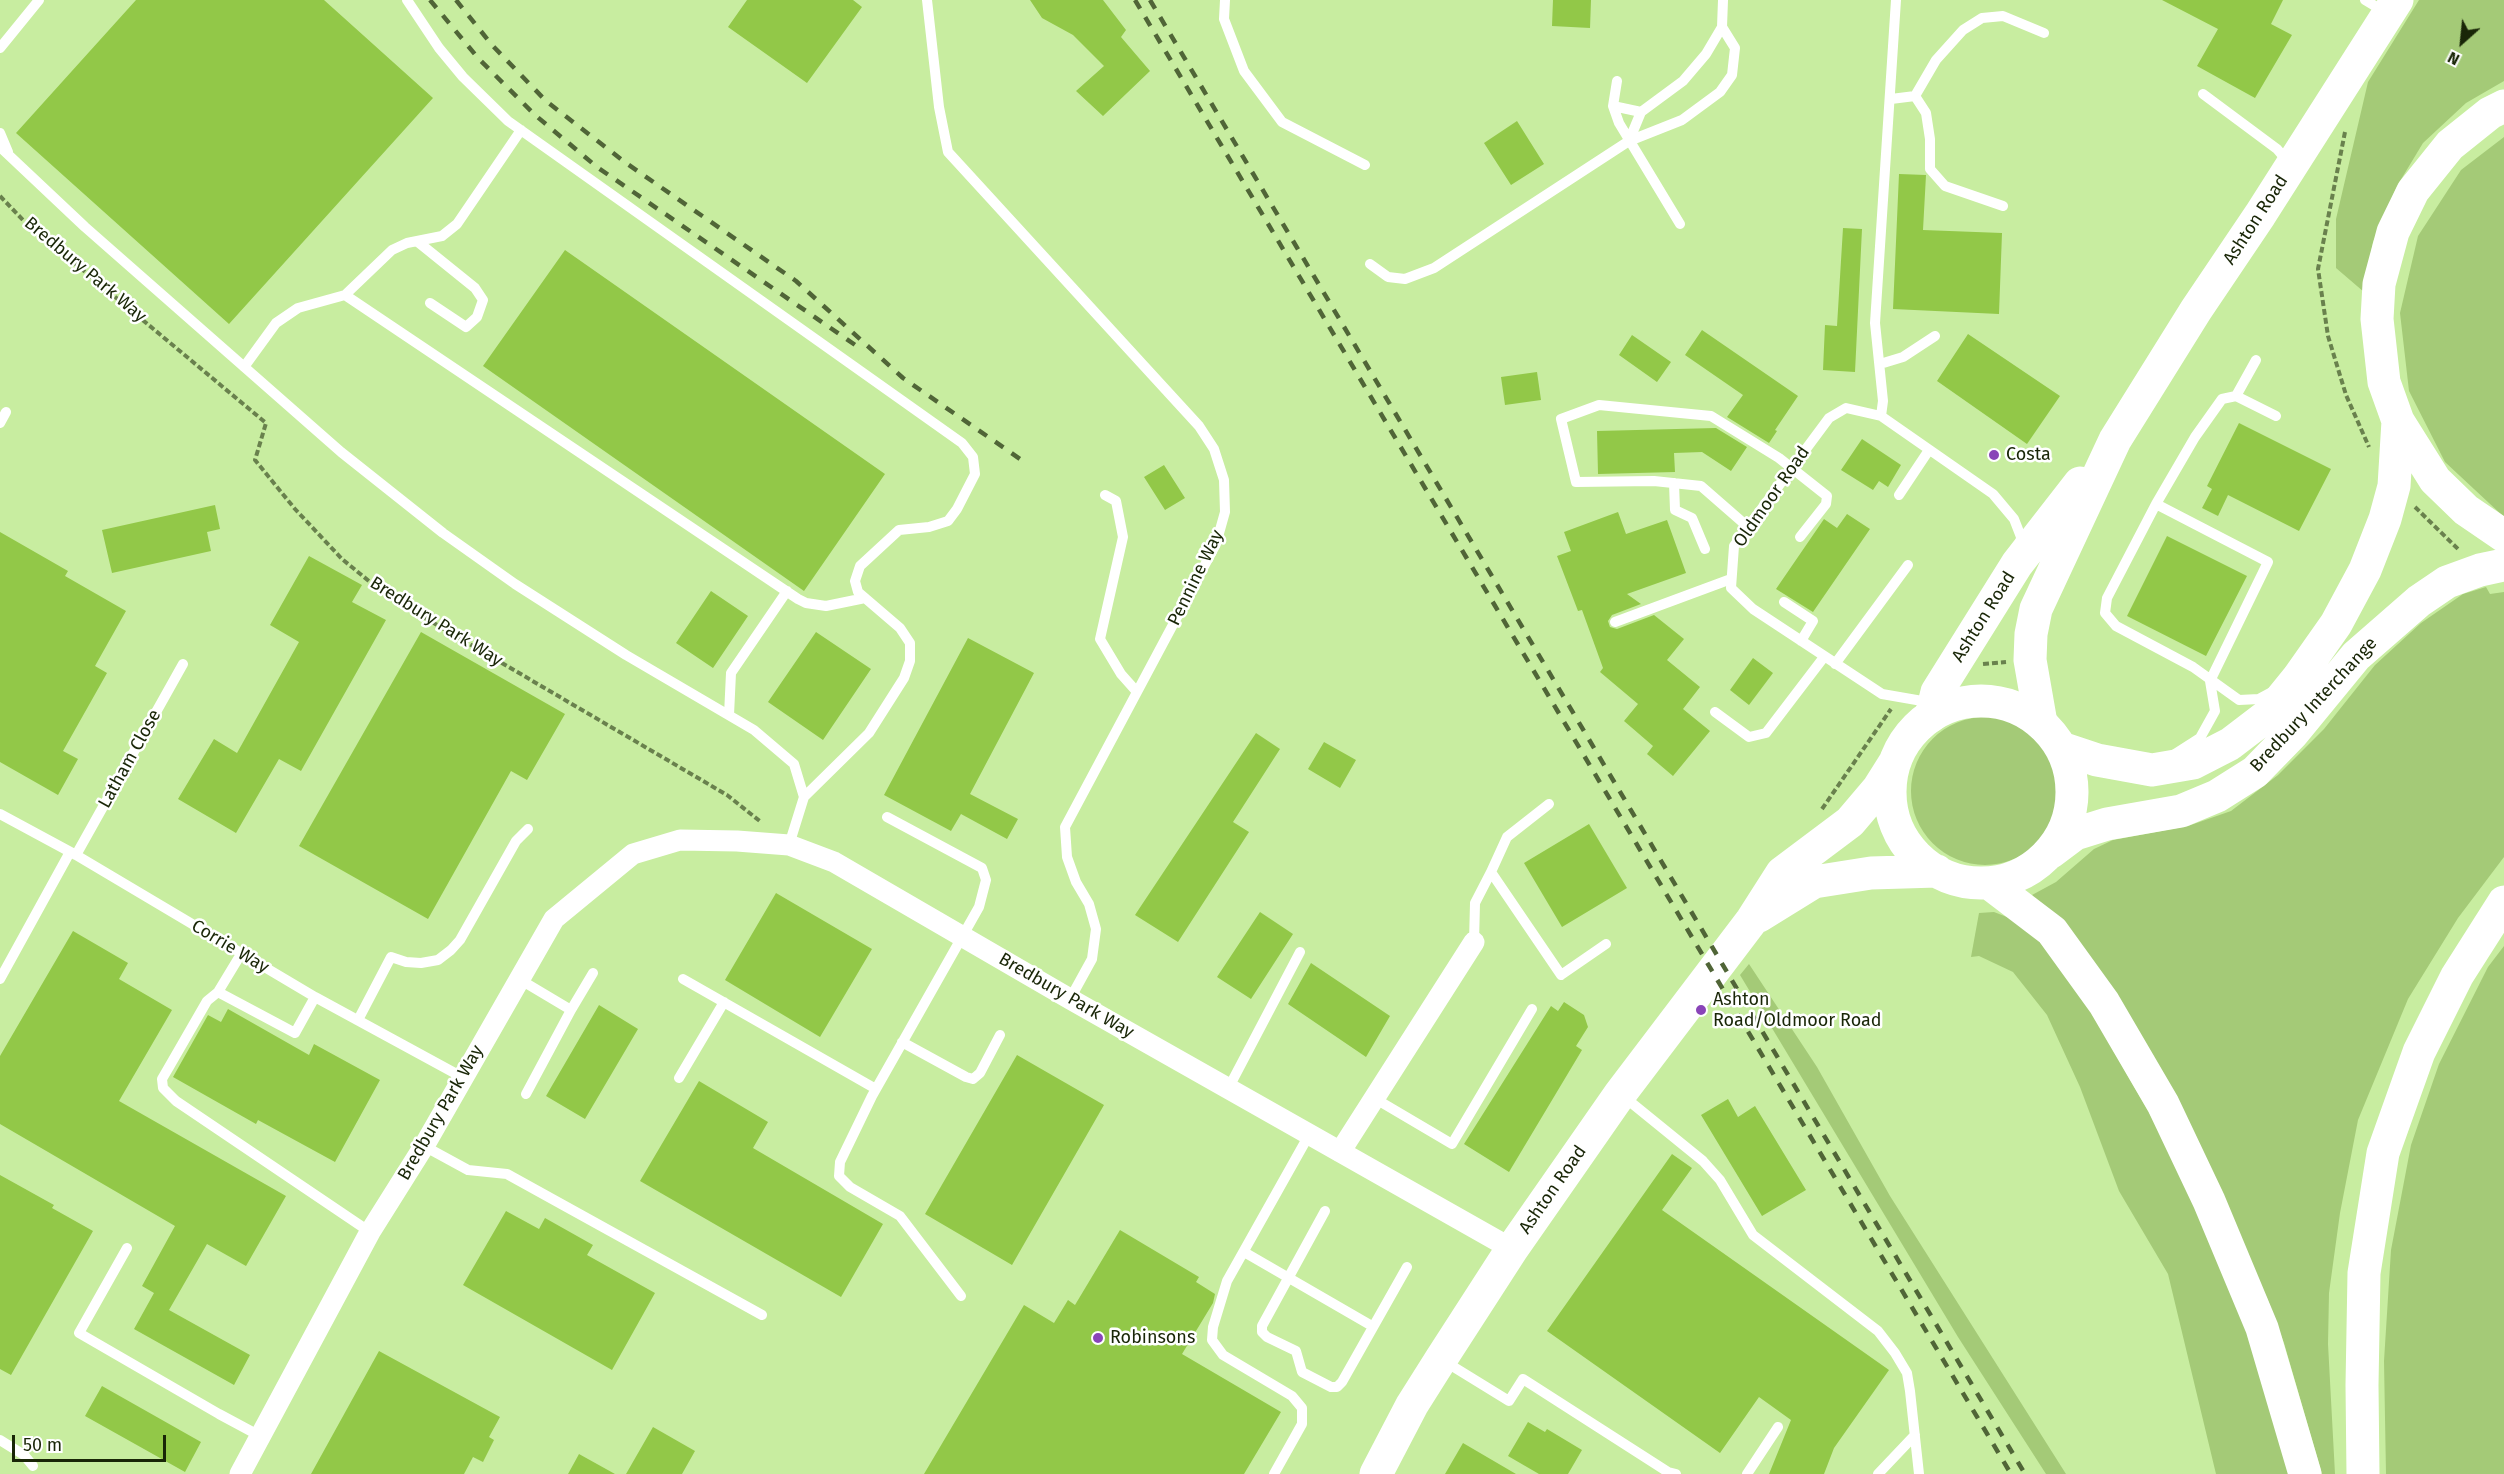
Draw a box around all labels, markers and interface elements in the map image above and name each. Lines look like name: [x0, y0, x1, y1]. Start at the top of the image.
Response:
north arrow: [2432, 12, 2492, 72]
text: N: [2445, 48, 2463, 69]
street label: Ashton Road: [2219, 171, 2293, 269]
street label: Bredbury Park Way: [20, 213, 150, 327]
street label: Oldmoor Road: [1729, 442, 1815, 552]
place label: Costa: [2006, 444, 2051, 466]
marker: Costa: [1987, 448, 2001, 462]
street label: Pennine Way: [1164, 527, 1228, 629]
street label: Ashton Road: [1948, 568, 2020, 666]
street label: Bredbury Park Way: [366, 572, 506, 672]
street label: Bredbury Interchange: [2246, 633, 2382, 777]
street label: Latham Close: [94, 706, 166, 812]
street label: Corrie Way: [187, 915, 273, 979]
street label: Bredbury Park Way: [995, 949, 1137, 1043]
place label: Ashton Road/Oldmoor Road: [1713, 989, 1882, 1032]
marker: Ashton Road/Oldmoor Road: [1694, 1003, 1708, 1017]
street label: Bredbury Park Way: [394, 1042, 488, 1184]
street label: Ashton Road: [1515, 1142, 1591, 1238]
place label: Robinsons: [1110, 1327, 1195, 1349]
marker: Robinsons: [1091, 1331, 1105, 1345]
scale bar: [15, 1423, 170, 1461]
text: 50 m: [23, 1434, 62, 1456]

